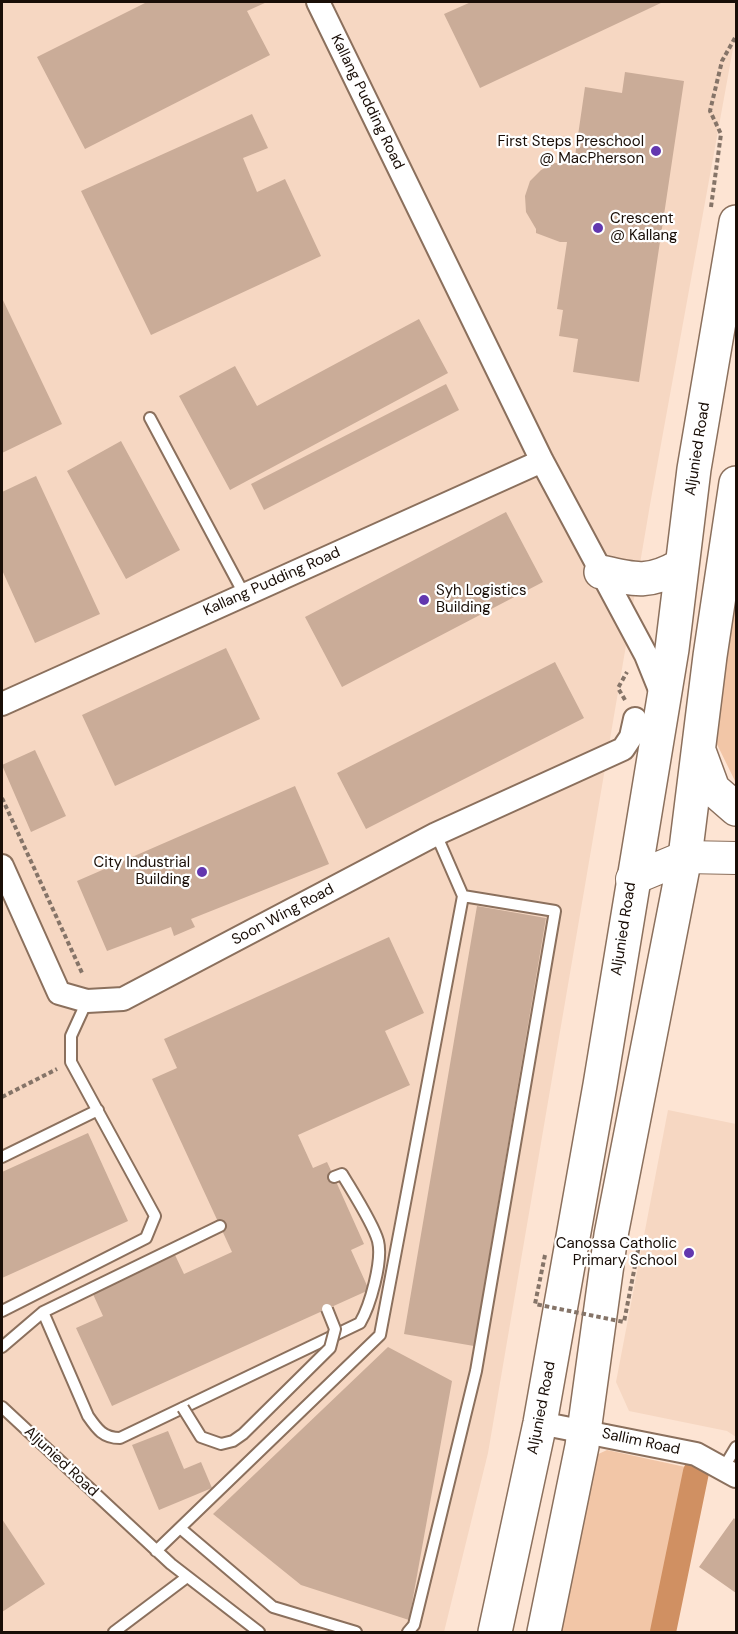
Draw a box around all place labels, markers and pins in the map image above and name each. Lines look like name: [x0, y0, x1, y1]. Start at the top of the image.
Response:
place label: First Steps Preschool @ MacPherson: [498, 133, 644, 168]
marker: First Steps Preschool @ MacPherson: [649, 144, 663, 158]
place label: Crescent @ Kallang: [610, 210, 677, 245]
marker: Crescent @ Kallang: [591, 221, 605, 235]
place label: Syh Logistics Building: [436, 582, 527, 617]
marker: Syh Logistics Building: [417, 593, 431, 607]
place label: City Industrial Building: [94, 854, 190, 889]
marker: City Industrial Building: [195, 865, 209, 879]
place label: Canossa Catholic Primary School: [556, 1235, 677, 1270]
marker: Canossa Catholic Primary School: [682, 1246, 696, 1260]

